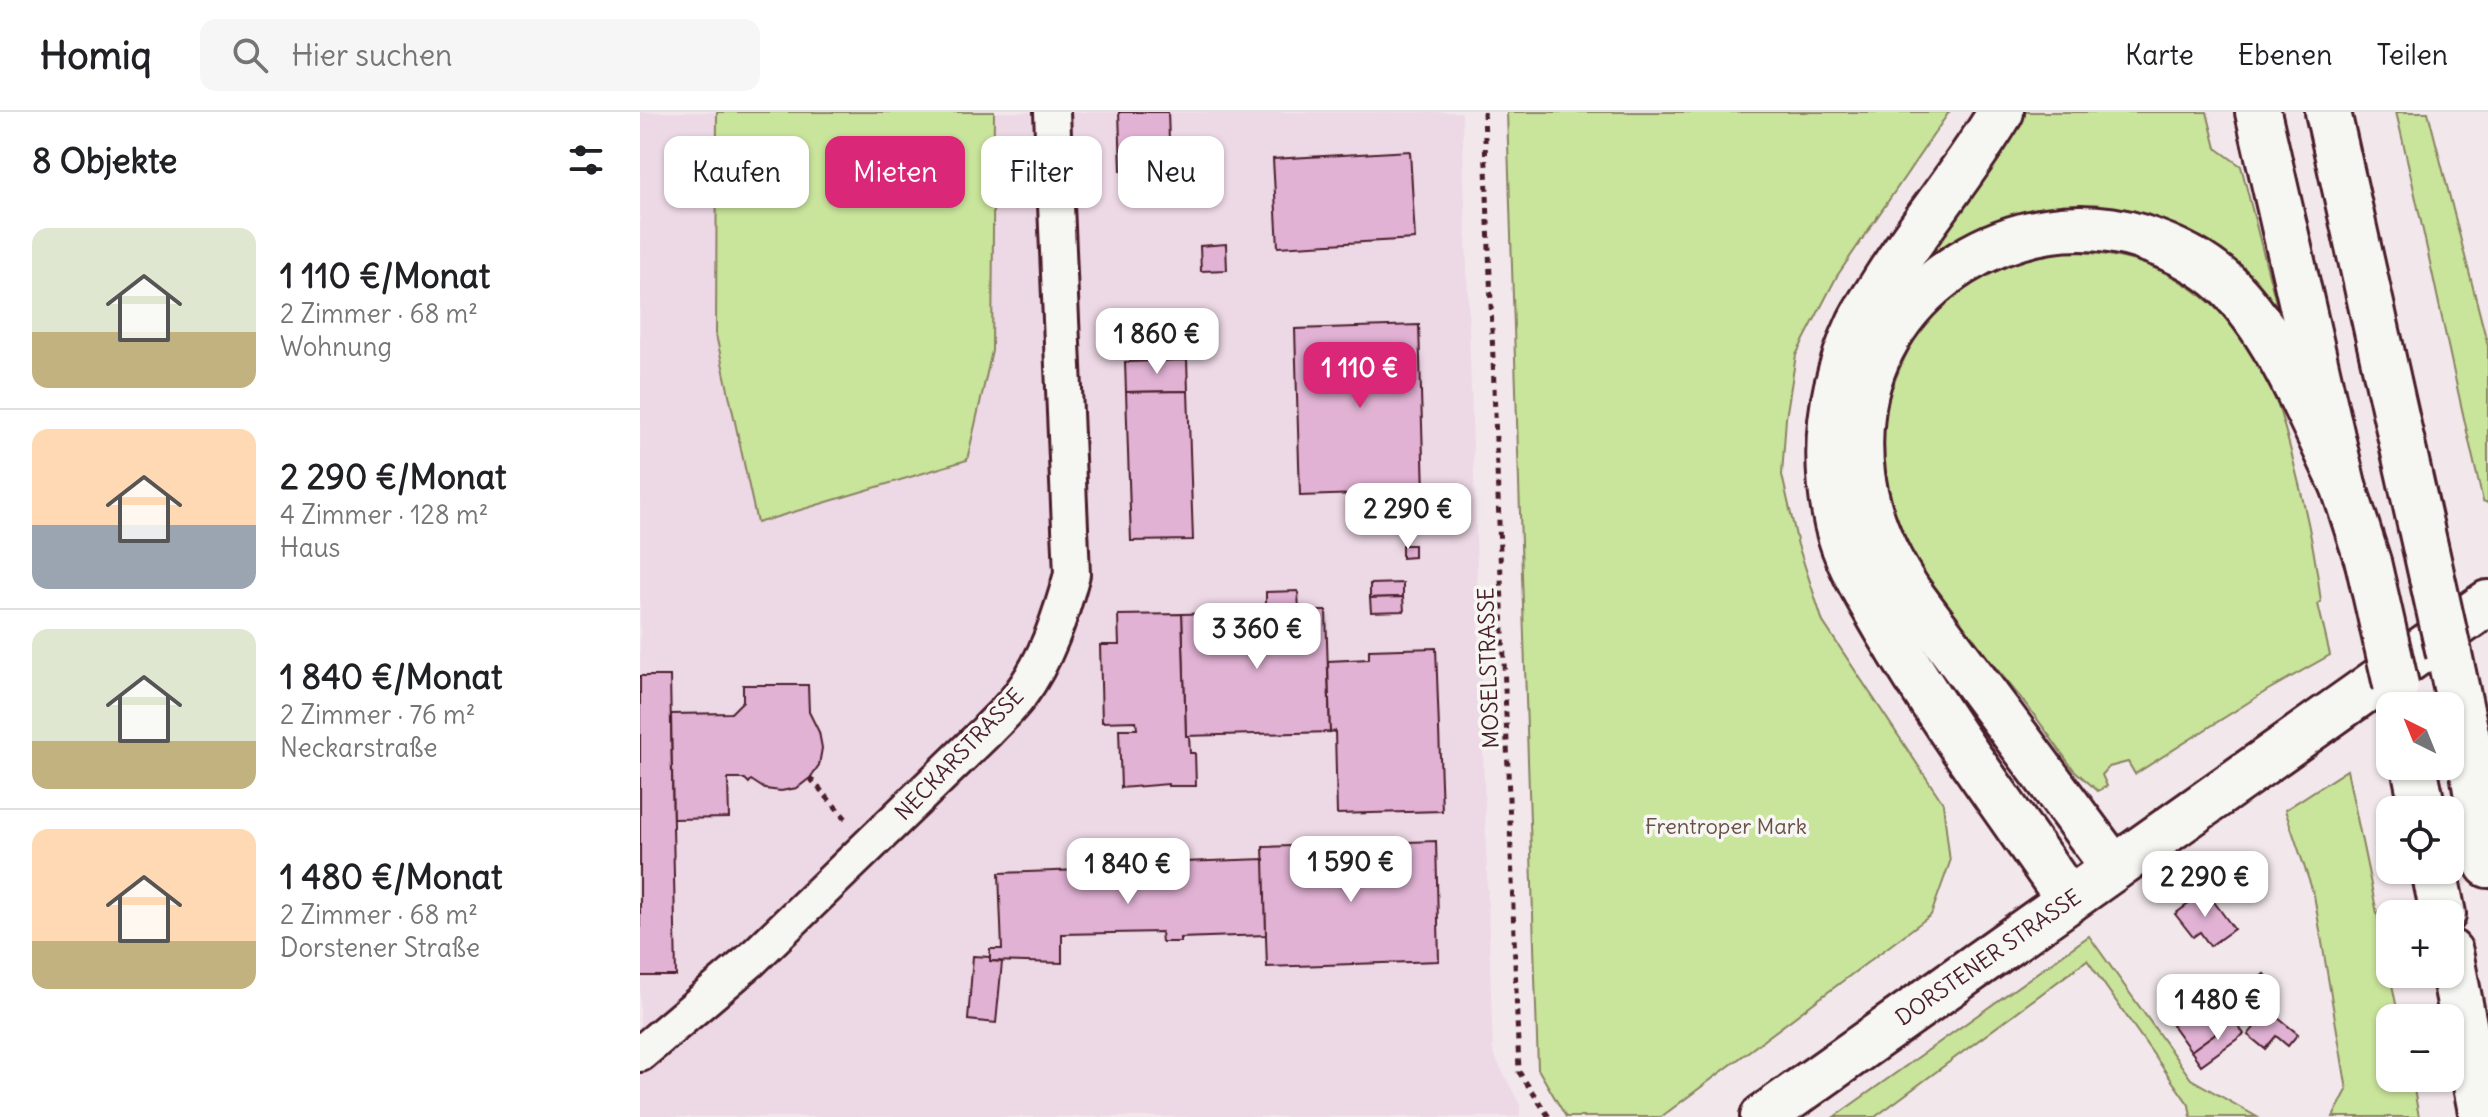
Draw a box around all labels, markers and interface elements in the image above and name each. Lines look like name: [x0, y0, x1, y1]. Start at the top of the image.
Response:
search box: [200, 19, 760, 91]
text: Homiq: [40, 32, 152, 79]
icon: search: [228, 33, 272, 77]
text: Hier suchen: [292, 36, 452, 74]
text: Karte: [2125, 37, 2194, 73]
text: Ebenen: [2238, 37, 2332, 73]
text: Teilen: [2376, 37, 2448, 73]
chip: Kaufen: [664, 136, 809, 208]
chip: Mieten: [825, 136, 965, 208]
chip: Filter: [981, 136, 1102, 208]
chip: Neu: [1118, 136, 1224, 208]
icon: filters: [564, 138, 608, 182]
text: 8 Objekte: [32, 139, 177, 182]
text: 1 110 €/Monat: [280, 254, 490, 297]
icon: home: [96, 260, 192, 356]
text: 2 Zimmer · 68 m²: [280, 297, 478, 330]
pin: 1 860 €: [1083, 308, 1231, 376]
text: 1 860 €: [1114, 317, 1200, 350]
text: Wohnung: [280, 330, 392, 363]
pin: 1 110 €: [1286, 342, 1434, 410]
text: 1 110 €: [1321, 351, 1399, 384]
text: 2 290 €/Monat: [280, 455, 507, 498]
icon: home: [96, 461, 192, 557]
pin: 2 290 €: [1334, 483, 1482, 551]
text: 2 290 €: [1363, 492, 1453, 525]
text: 4 Zimmer · 128 m²: [280, 498, 488, 531]
text: Haus: [280, 531, 340, 564]
street label: MOSELSTRASSE: [1471, 587, 1505, 749]
pin: 3 360 €: [1183, 603, 1331, 671]
text: 3 360 €: [1212, 612, 1302, 645]
text: 1 840 €/Monat: [280, 655, 502, 698]
icon: home: [96, 661, 192, 757]
street label: NECKARSTRASSE: [889, 682, 1029, 826]
north arrow: [2376, 692, 2464, 780]
map controls: [2376, 692, 2464, 1092]
text: 2 Zimmer · 76 m²: [280, 698, 476, 731]
text: Neckarstraße: [280, 731, 437, 764]
button: locate: [2376, 796, 2464, 884]
park label: Frentroper Mark: [1645, 812, 1807, 840]
pin: 1 590 €: [1277, 836, 1425, 904]
pin: 1 840 €: [1054, 838, 1202, 906]
text: 1 590 €: [1308, 845, 1394, 878]
text: 1 840 €: [1085, 847, 1171, 880]
pin: 2 290 €: [2131, 851, 2279, 919]
text: 1 480 €/Monat: [280, 855, 502, 898]
text: 2 290 €: [2160, 860, 2250, 893]
icon: home: [96, 861, 192, 957]
street label: DORSTENER STRASSE: [1890, 882, 2086, 1032]
text: 2 Zimmer · 68 m²: [280, 898, 478, 931]
button: +: [2376, 900, 2464, 988]
text: Dorstener Straße: [280, 931, 480, 964]
pin: 1 480 €: [2144, 974, 2292, 1042]
text: 1 480 €: [2175, 983, 2261, 1016]
button: −: [2376, 1004, 2464, 1092]

